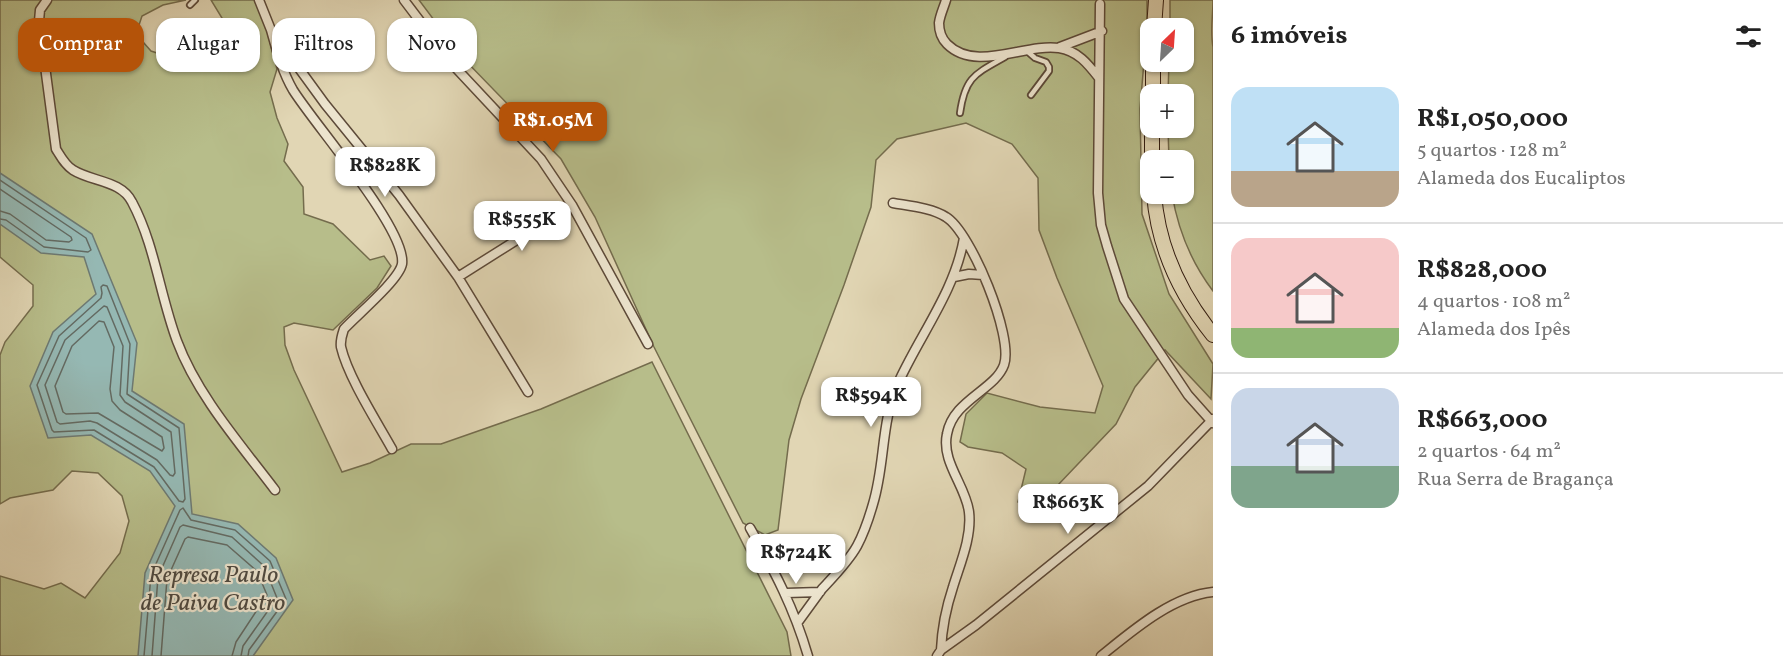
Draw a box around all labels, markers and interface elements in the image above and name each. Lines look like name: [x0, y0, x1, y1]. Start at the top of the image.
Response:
chip: Comprar: [18, 18, 144, 72]
chip: Alugar: [156, 18, 260, 72]
chip: Filtros: [272, 18, 375, 72]
chip: Novo: [387, 18, 477, 72]
north arrow: [1140, 18, 1194, 72]
map controls: [1140, 18, 1194, 204]
text: 6 imóveis: [1231, 18, 1347, 54]
icon: filters: [1732, 20, 1765, 53]
button: +: [1140, 84, 1194, 138]
text: R$1,050,000: [1417, 101, 1568, 137]
pin: R$1.05M: [498, 102, 608, 153]
text: R$1.05M: [513, 107, 593, 135]
icon: home: [1279, 111, 1351, 183]
text: 5 quartos · 128 m²: [1417, 137, 1567, 165]
pin: R$828K: [336, 147, 434, 198]
button: −: [1140, 150, 1194, 204]
text: R$828K: [349, 152, 421, 180]
text: Alameda dos Eucaliptos: [1417, 165, 1626, 193]
pin: R$555K: [473, 201, 571, 252]
text: R$555K: [488, 206, 556, 234]
text: R$828,000: [1417, 252, 1547, 288]
icon: home: [1279, 262, 1351, 334]
text: 4 quartos · 108 m²: [1417, 288, 1570, 316]
text: Alameda dos Ipês: [1417, 316, 1571, 344]
pin: R$594K: [822, 377, 920, 428]
text: R$594K: [835, 382, 907, 410]
text: R$663,000: [1417, 402, 1547, 438]
icon: home: [1279, 412, 1351, 484]
text: 2 quartos · 64 m²: [1417, 438, 1561, 466]
text: Rua Serra de Bragança: [1417, 466, 1614, 494]
pin: R$663K: [1019, 484, 1117, 535]
text: R$663K: [1032, 489, 1104, 517]
pin: R$724K: [747, 534, 845, 585]
text: R$724K: [760, 539, 832, 567]
water label: Represa Paulo de Paiva Castro: [141, 559, 285, 621]

